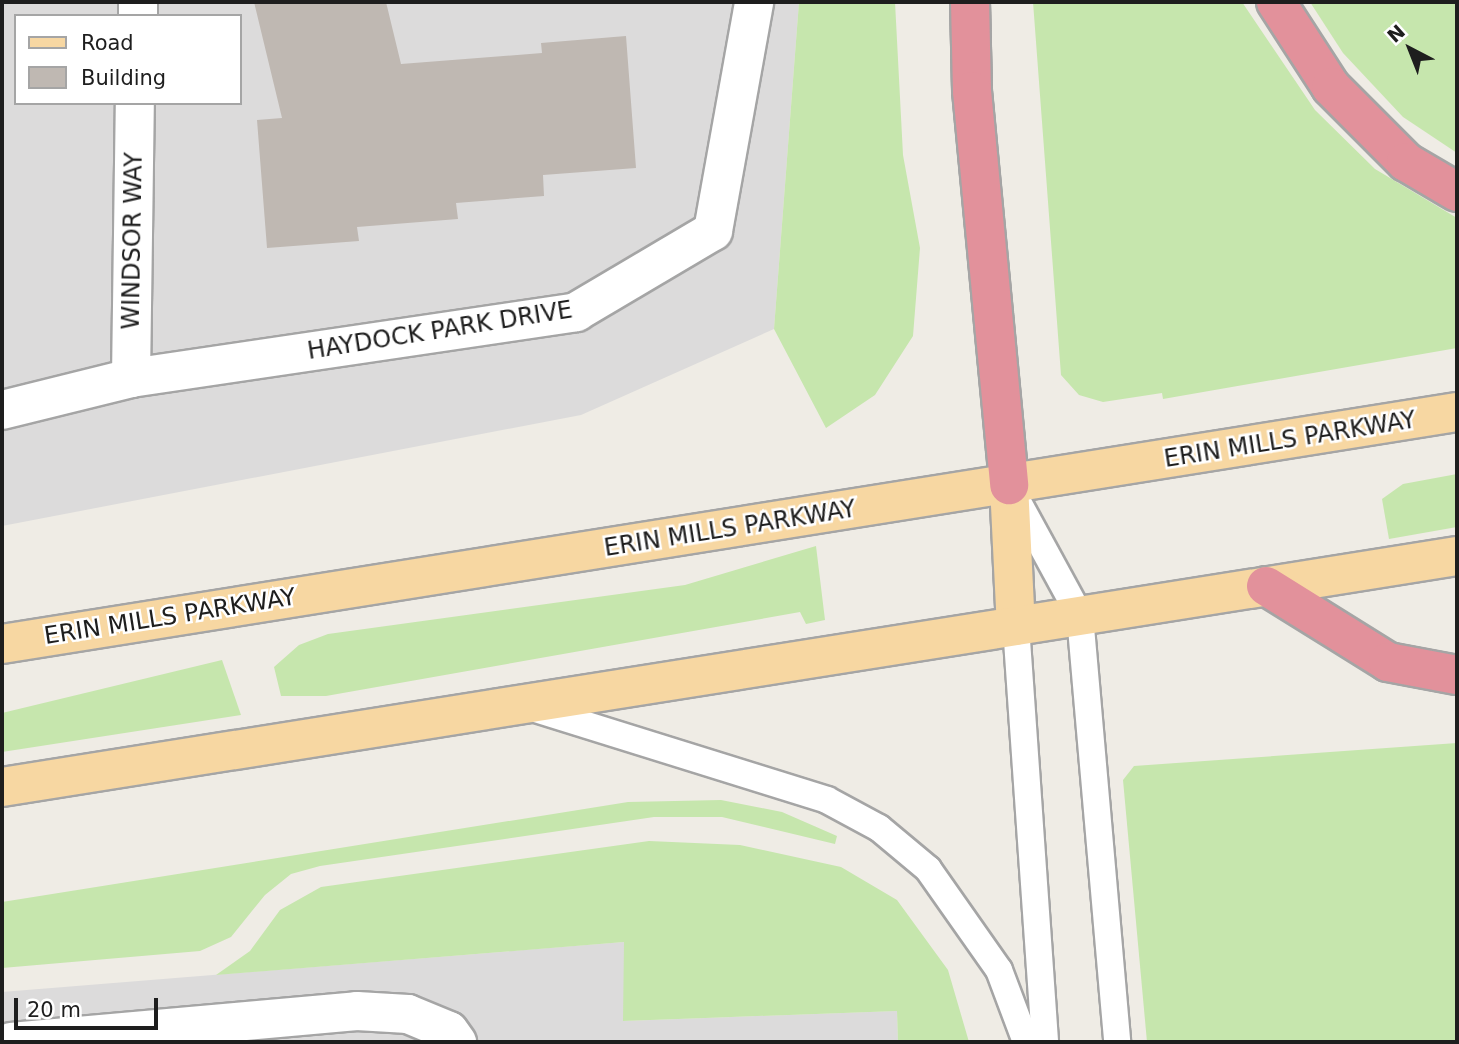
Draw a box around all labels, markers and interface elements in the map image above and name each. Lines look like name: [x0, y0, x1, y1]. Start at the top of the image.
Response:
legend: [14, 14, 242, 105]
north arrow: [1375, 14, 1445, 84]
text: N: [1383, 20, 1409, 47]
text: Road: [81, 31, 134, 55]
text: Building: [81, 66, 166, 90]
street label: WINDSOR WAY: [117, 152, 149, 330]
street label: HAYDOCK PARK DRIVE: [305, 296, 575, 366]
street label: ERIN MILLS PARKWAY: [1162, 406, 1418, 474]
street label: ERIN MILLS PARKWAY: [602, 495, 858, 563]
street label: ERIN MILLS PARKWAY: [42, 583, 298, 651]
scale bar: [18, 984, 161, 1028]
text: 20 m: [27, 998, 81, 1022]

